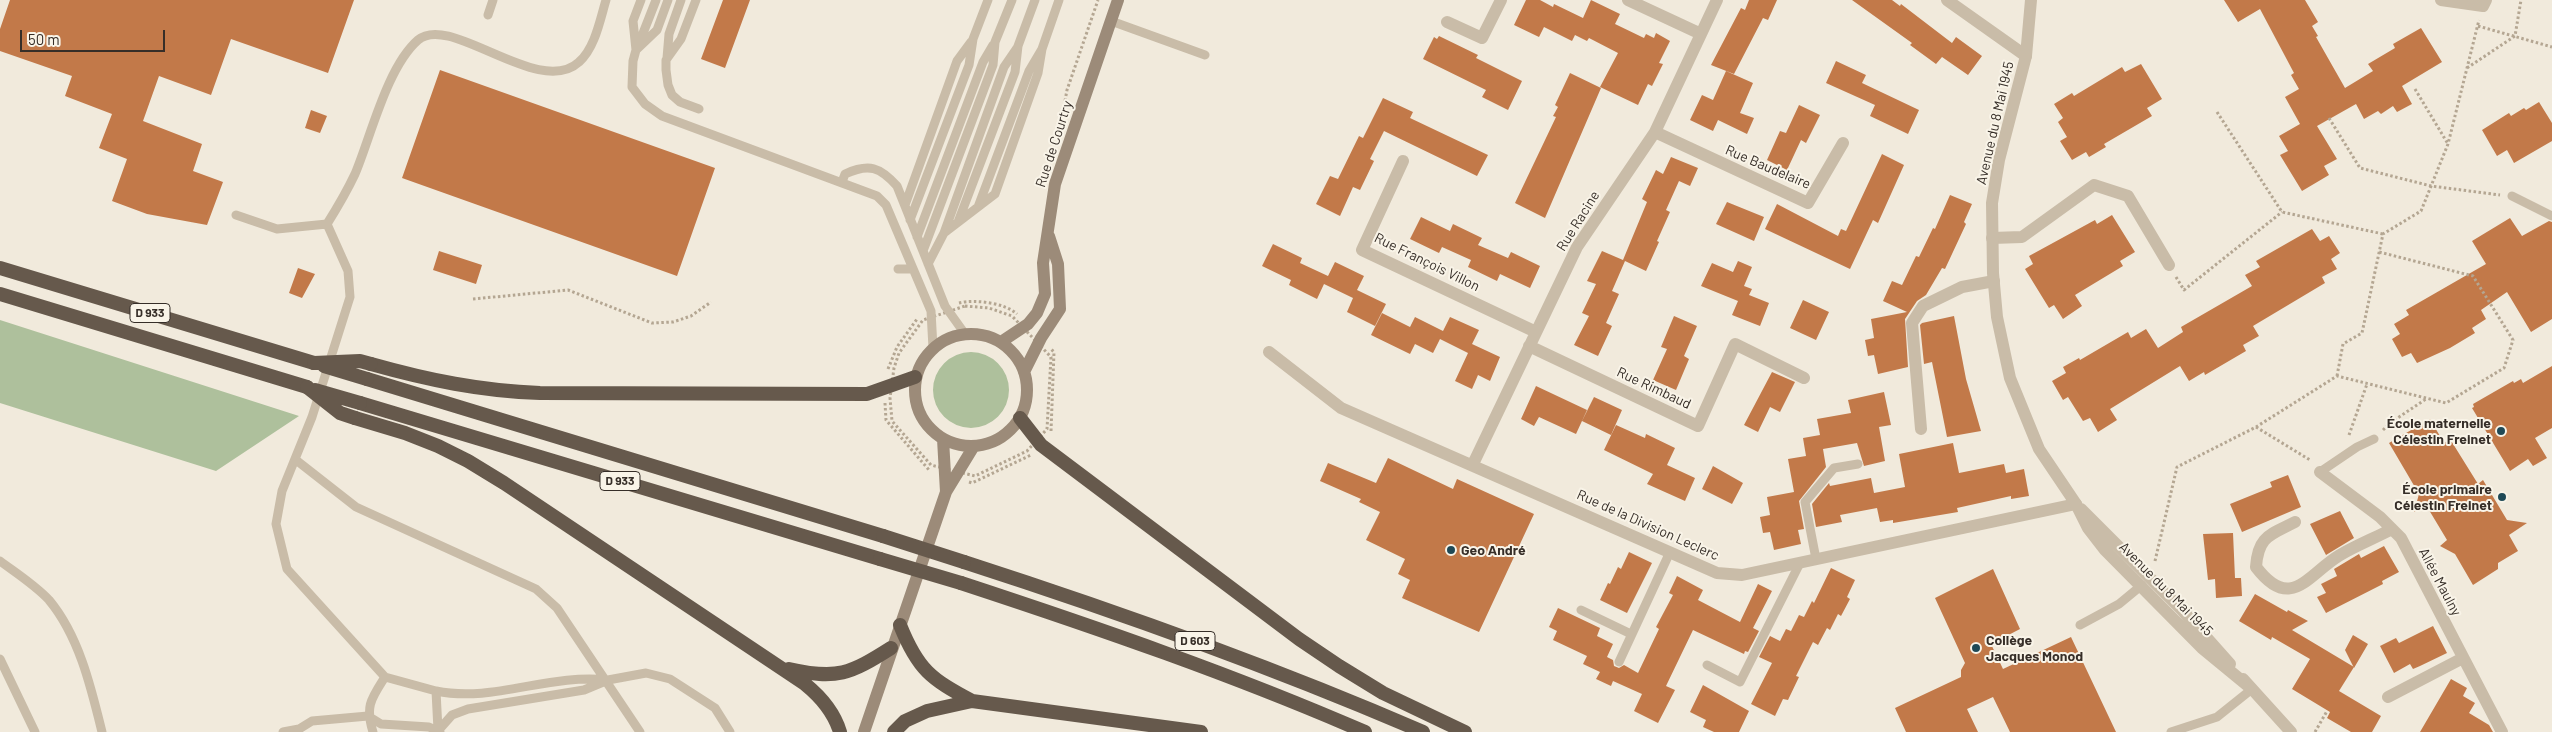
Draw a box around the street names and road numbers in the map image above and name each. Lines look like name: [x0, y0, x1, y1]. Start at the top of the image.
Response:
street label: Avenue du 8 Mai 1945: [1973, 60, 2017, 186]
street label: Rue de Courtry: [1032, 99, 1076, 189]
street label: Rue Baudelaire: [1723, 141, 1813, 193]
street label: Rue Racine: [1553, 188, 1603, 254]
street label: Rue François Villon: [1372, 229, 1482, 295]
road number: D 933: [130, 304, 170, 322]
street label: Rue Rimbaud: [1614, 363, 1694, 413]
road number: D 933: [600, 472, 640, 491]
street label: Rue de la Division Leclerc: [1574, 486, 1722, 564]
street label: Avenue du 8 Mai 1945: [2116, 539, 2216, 639]
street label: Allée Maulny: [2415, 545, 2465, 619]
road number: D 603: [1175, 631, 1215, 650]

